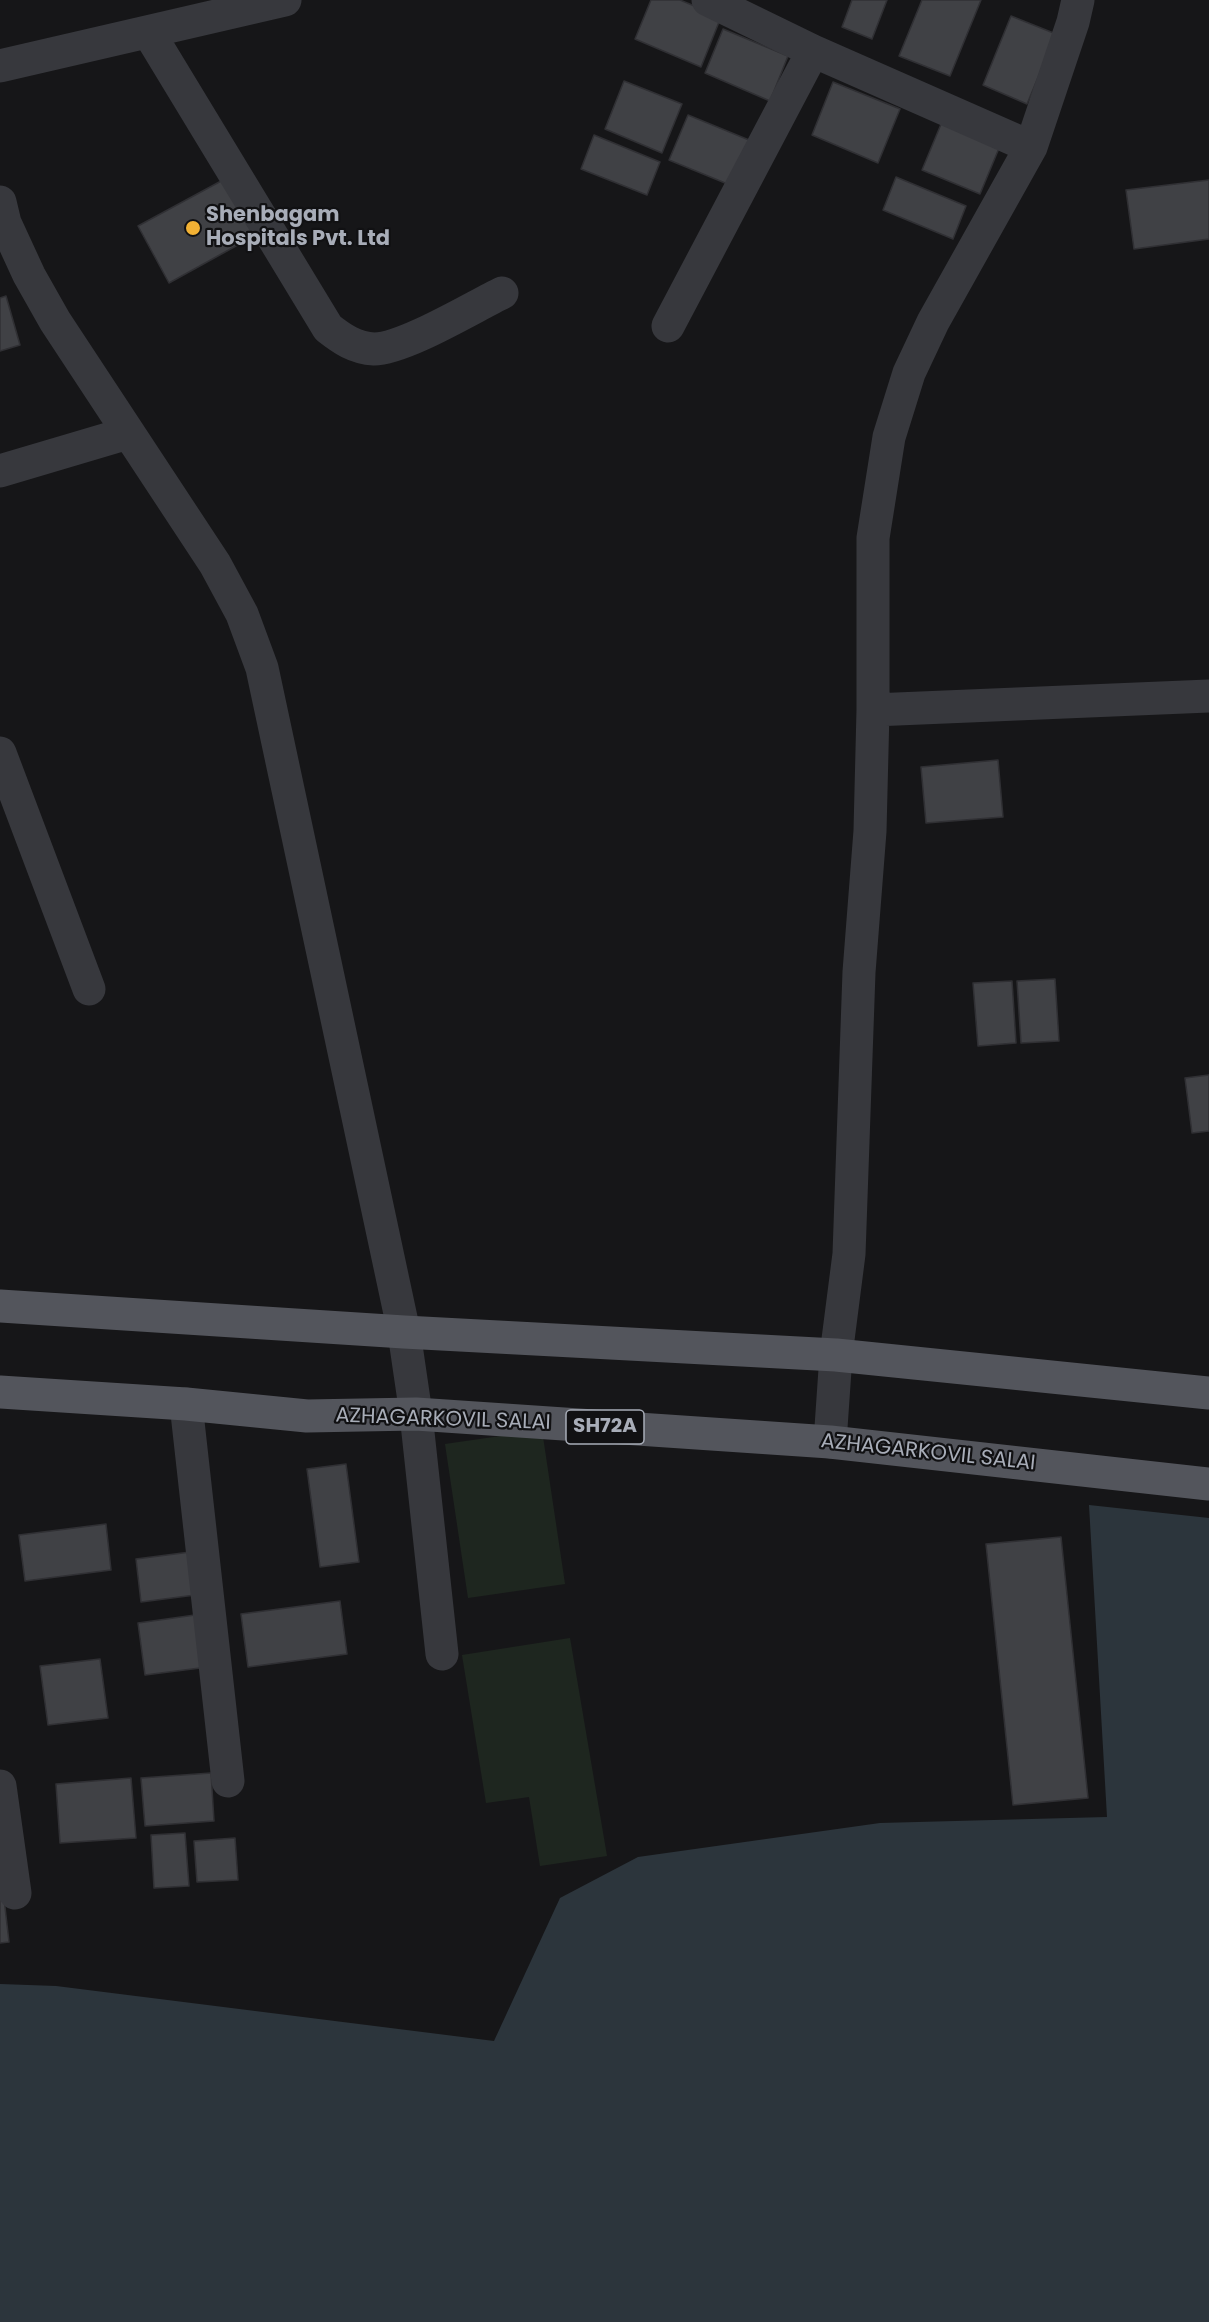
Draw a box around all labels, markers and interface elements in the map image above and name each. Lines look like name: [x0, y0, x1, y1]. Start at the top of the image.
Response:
place label: Shenbagam Hospitals Pvt. Ltd: [206, 203, 390, 253]
marker: Shenbagam Hospitals Pvt. Ltd: [184, 219, 202, 237]
street label: AZHAGARKOVIL SALAI: [335, 1404, 551, 1436]
road number: SH72A: [566, 1410, 644, 1444]
street label: AZHAGARKOVIL SALAI: [820, 1429, 1036, 1477]

